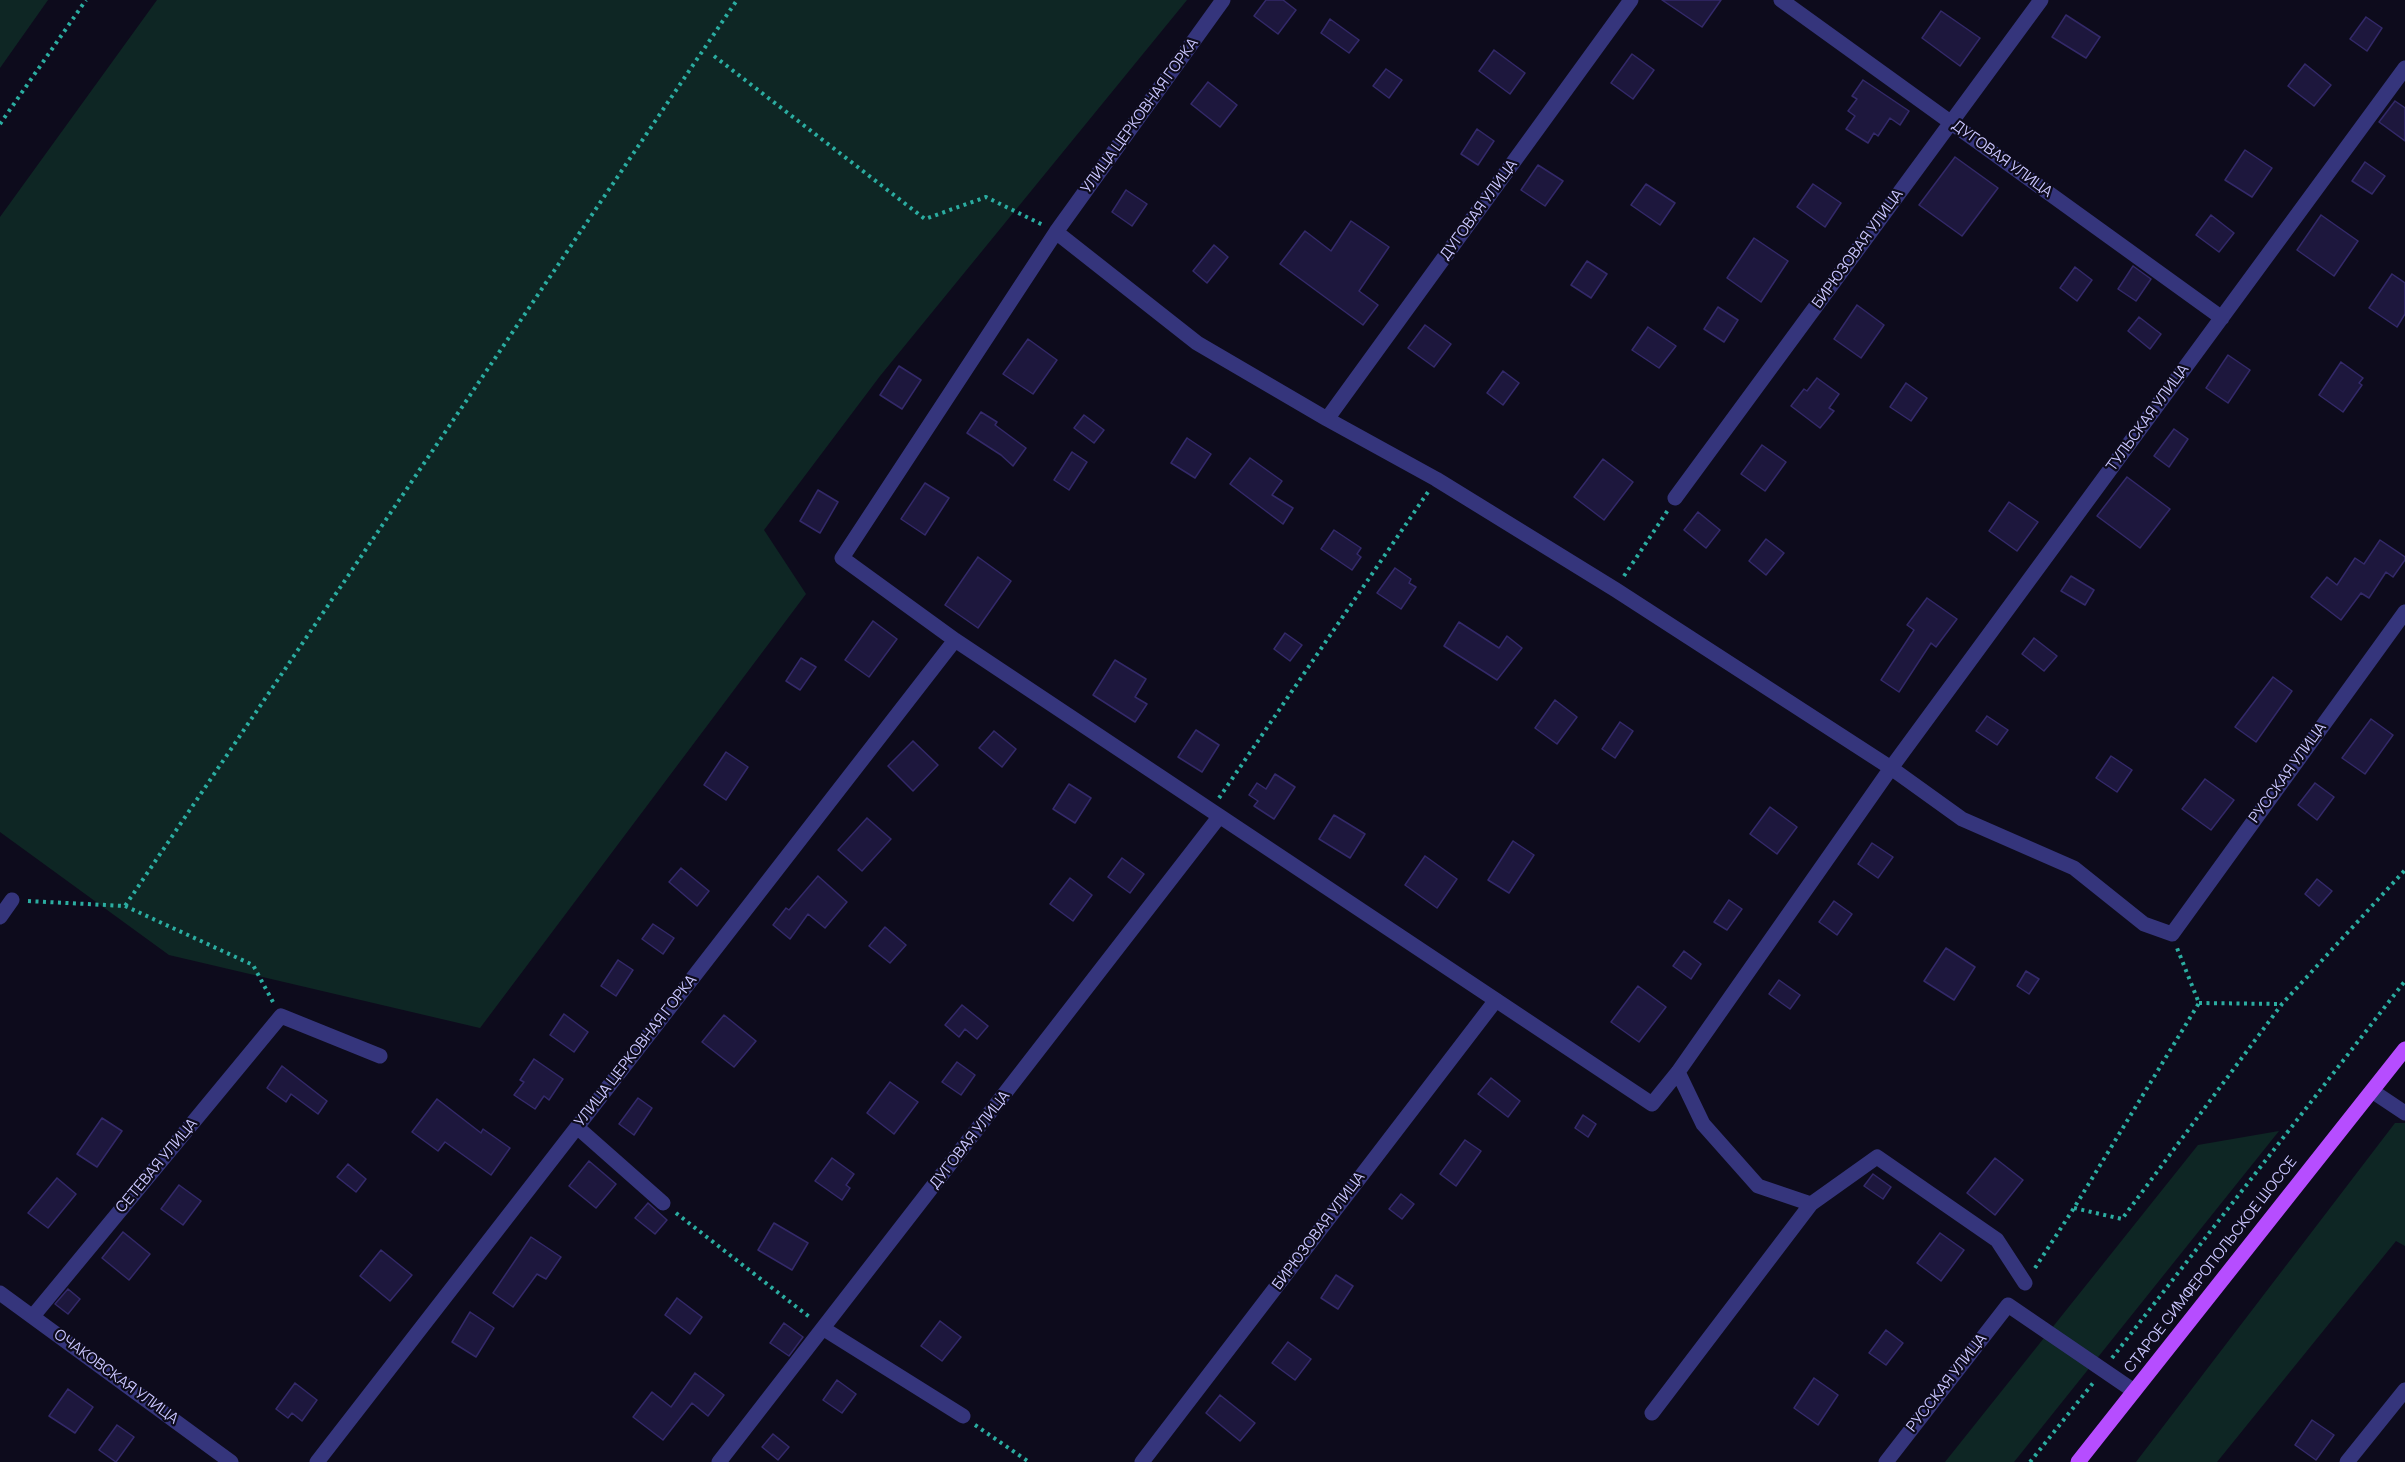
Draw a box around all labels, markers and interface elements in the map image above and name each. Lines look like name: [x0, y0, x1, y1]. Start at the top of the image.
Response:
street label: УЛИЦА ЦЕРКОВНАЯ ГОРКА: [1078, 35, 1202, 197]
street label: ДУГОВАЯ УЛИЦА: [1948, 117, 2056, 201]
street label: ДУГОВАЯ УЛИЦА: [1437, 156, 1521, 264]
street label: БИРЮЗОВАЯ УЛИЦА: [1809, 186, 1907, 312]
street label: ТУЛЬСКАЯ УЛИЦА: [2103, 361, 2193, 475]
street label: РУССКАЯ УЛИЦА: [2246, 719, 2330, 827]
street label: УЛИЦА ЦЕРКОВНАЯ ГОРКА: [571, 972, 701, 1130]
street label: ДУГОВАЯ УЛИЦА: [926, 1087, 1014, 1193]
street label: СЕТЕВАЯ УЛИЦА: [112, 1115, 202, 1217]
street label: СТАРОЕ СИМФЕРОПОЛЬСКОЕ ШОССЕ: [2121, 1153, 2301, 1377]
street label: БИРЮЗОВАЯ УЛИЦА: [1269, 1169, 1369, 1293]
street label: ОЧАКОВСКАЯ УЛИЦА: [50, 1326, 182, 1428]
street label: РУССКАЯ УЛИЦА: [1903, 1330, 1991, 1436]

